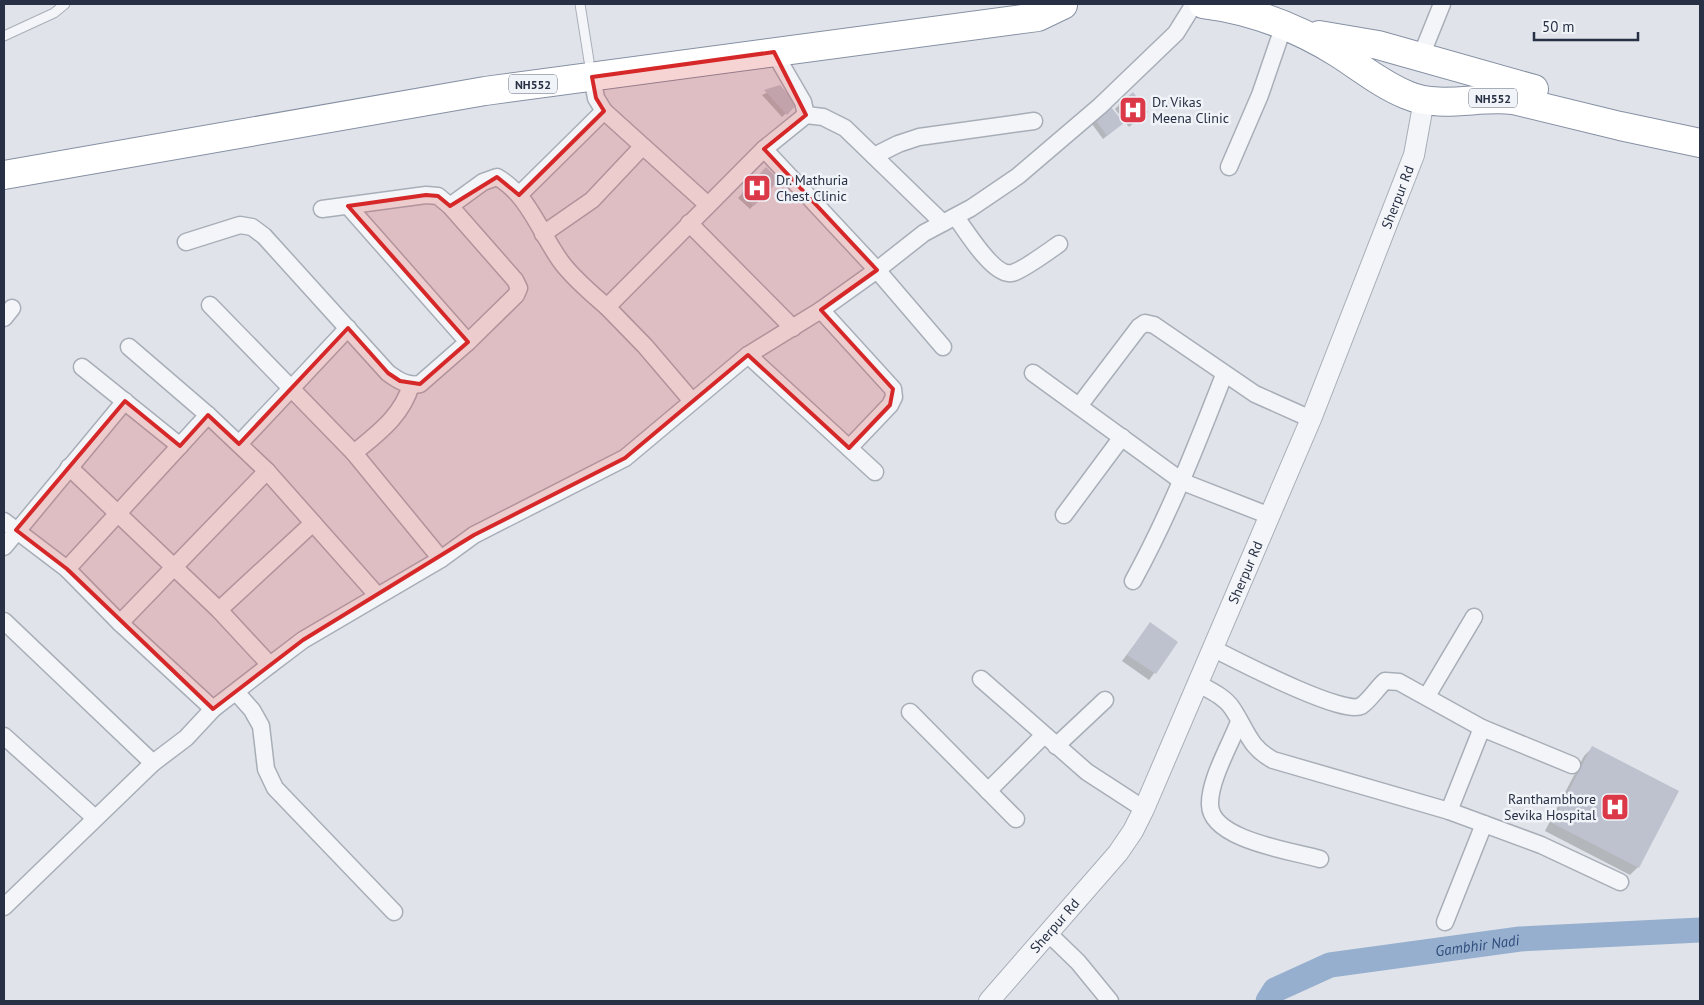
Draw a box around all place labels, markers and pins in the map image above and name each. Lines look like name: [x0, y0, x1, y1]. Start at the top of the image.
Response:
place label: Dr. Vikas Meena Clinic: [1152, 93, 1229, 127]
hospital icon: Dr. Vikas Meena Clinic: [1118, 95, 1148, 125]
place label: Dr. Mathuria Chest Clinic: [776, 171, 848, 205]
hospital icon: Dr. Mathuria Chest Clinic: [742, 173, 772, 203]
place label: Ranthambhore Sevika Hospital: [1504, 790, 1596, 824]
hospital icon: Ranthambhore Sevika Hospital: [1600, 792, 1630, 822]

